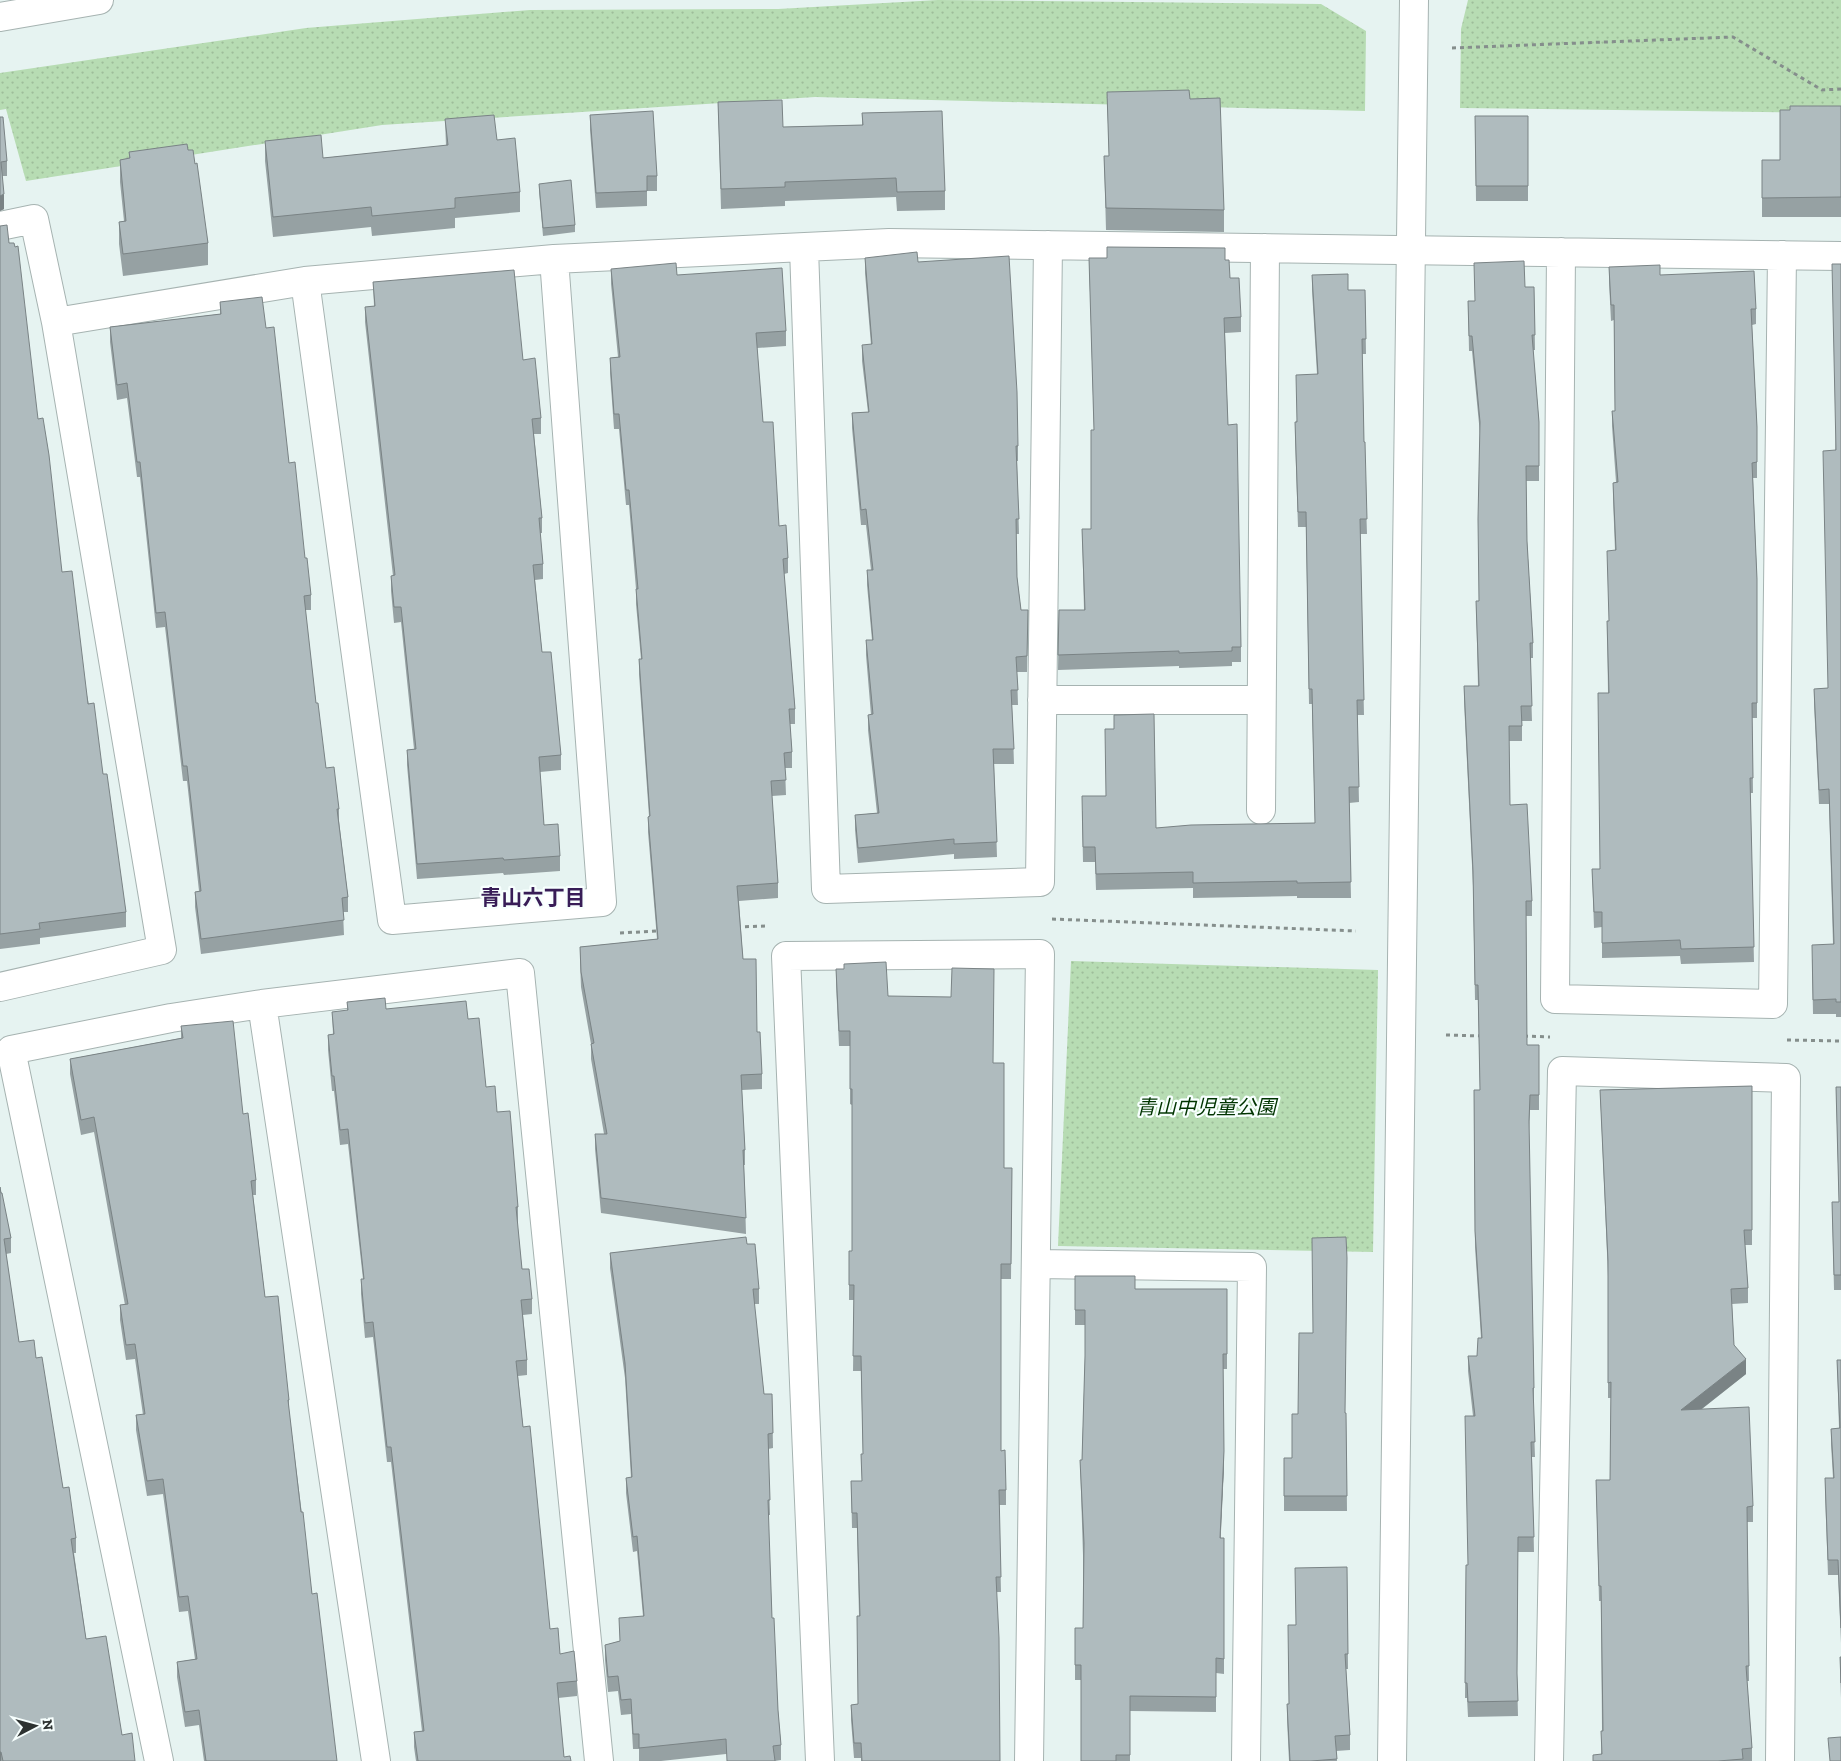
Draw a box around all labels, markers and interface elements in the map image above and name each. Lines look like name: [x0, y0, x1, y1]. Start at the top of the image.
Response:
district label: 青山六丁目: [481, 885, 586, 910]
park label: 青山中児童公園: [1136, 1095, 1279, 1119]
north arrow: [10, 1701, 60, 1751]
text: N: [38, 1719, 56, 1731]

